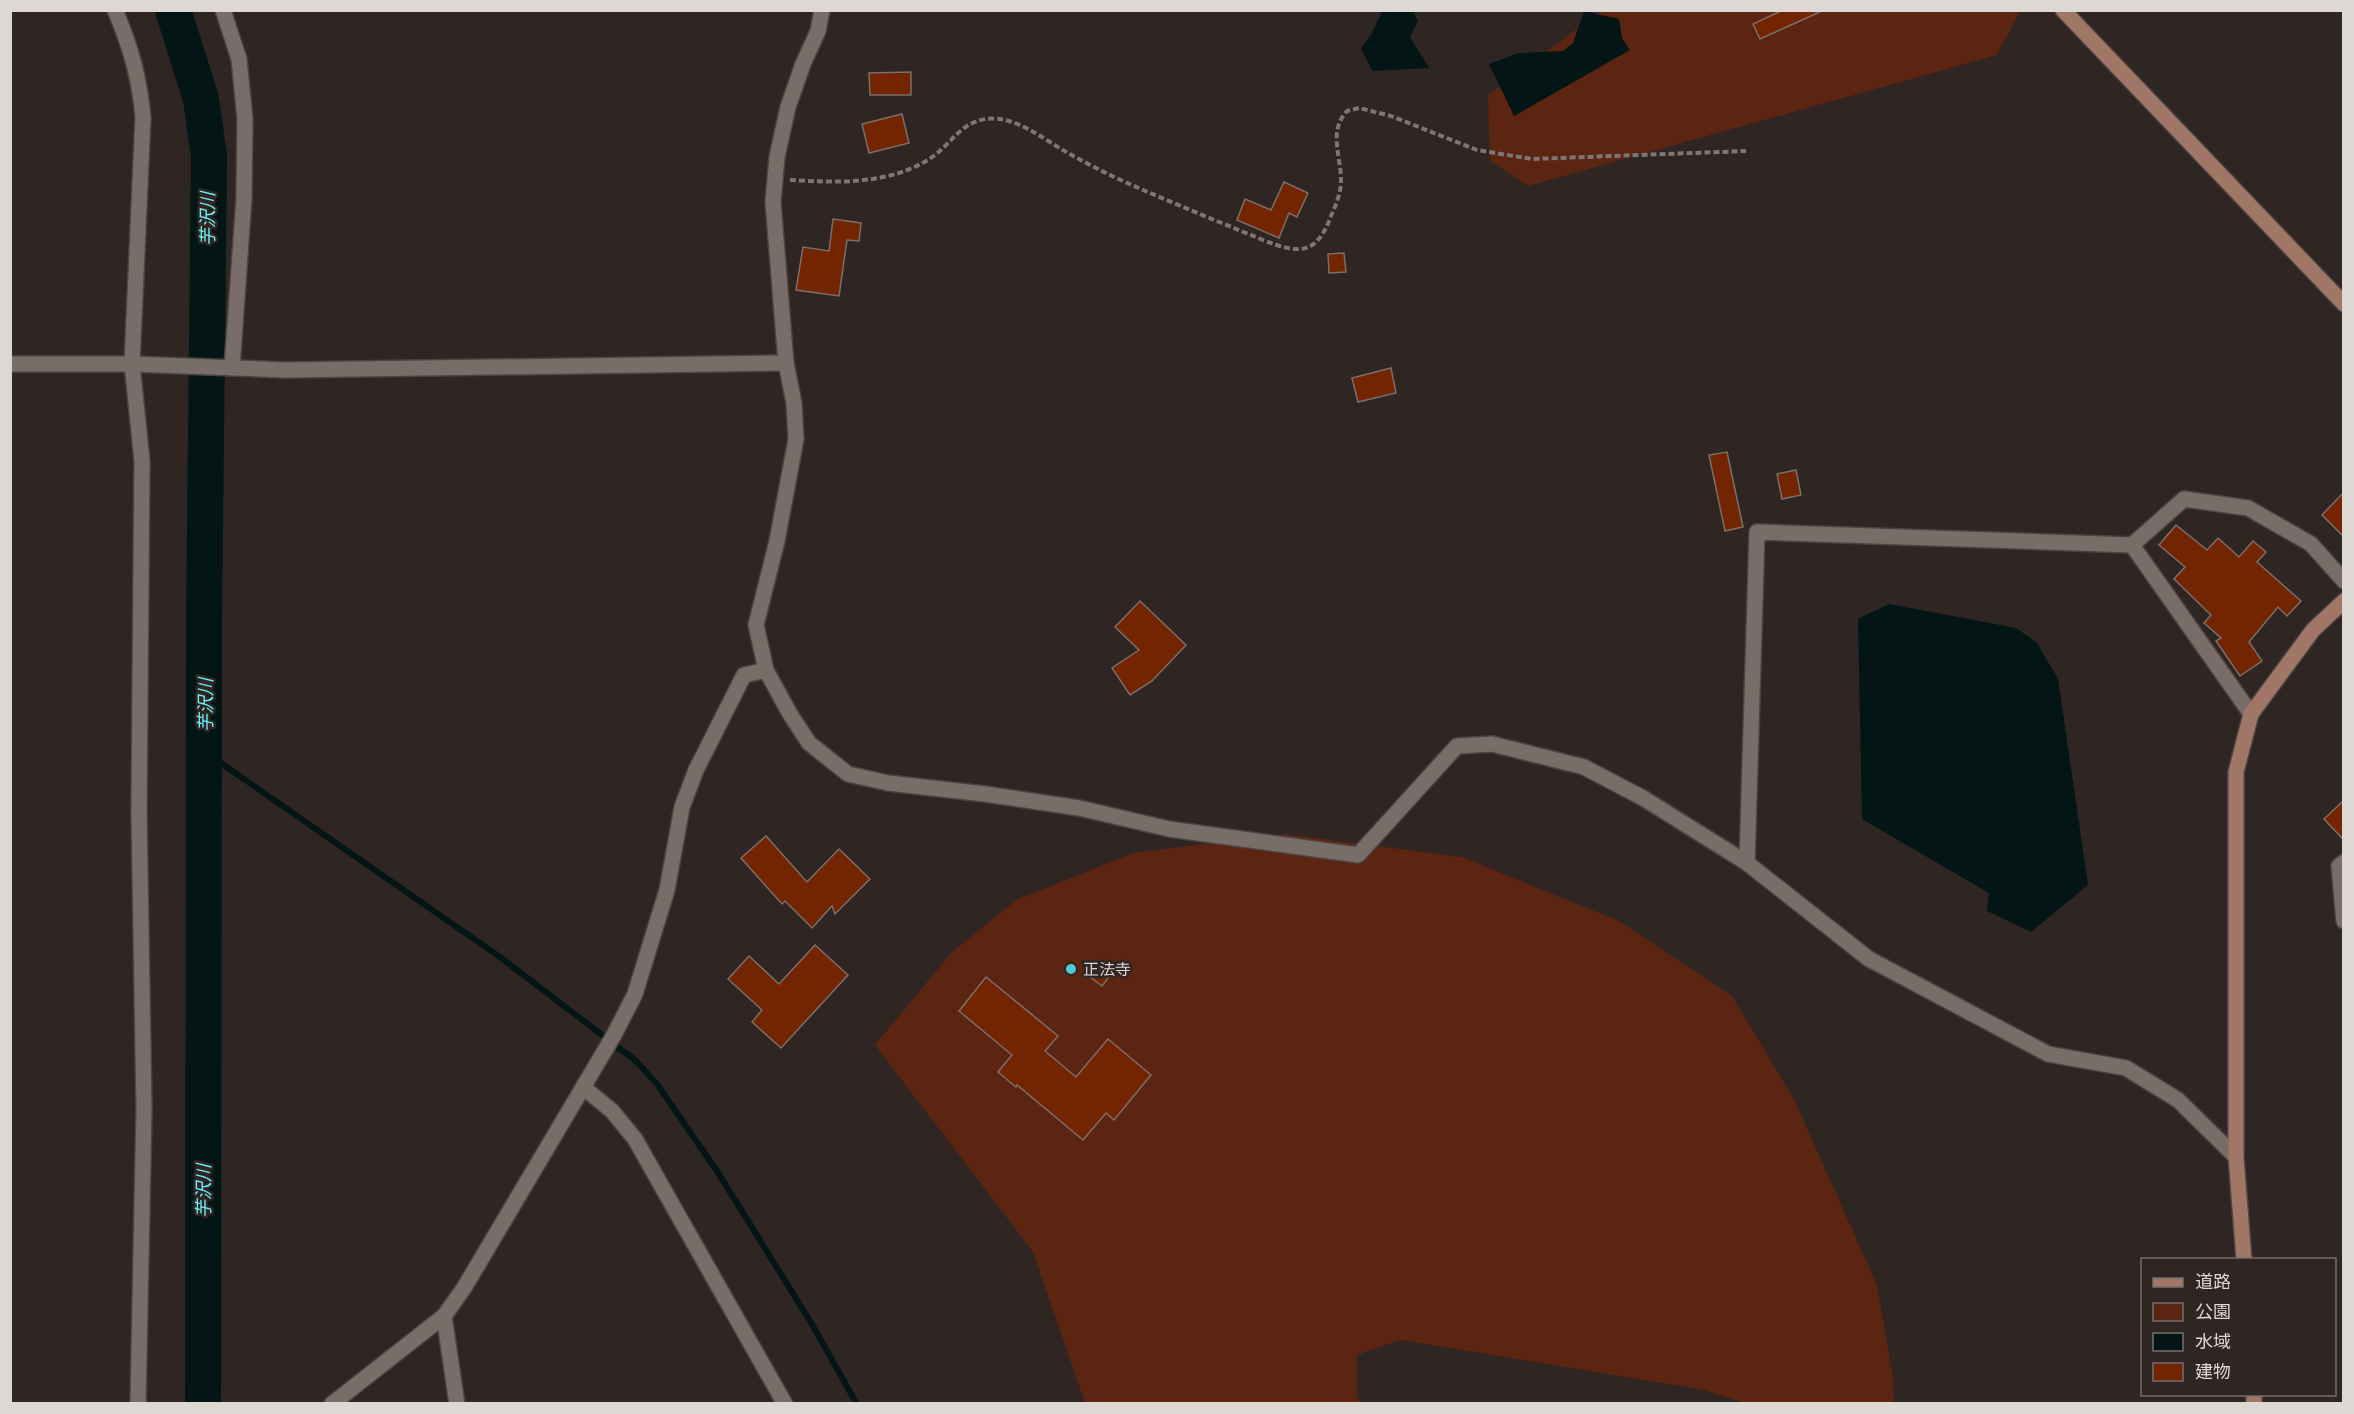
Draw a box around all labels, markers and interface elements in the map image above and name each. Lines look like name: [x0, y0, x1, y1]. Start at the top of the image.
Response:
water label: 芋沢川: [196, 190, 221, 246]
water label: 芋沢川: [194, 676, 219, 732]
place label: 正法寺: [1083, 959, 1131, 981]
marker: 正法寺: [1064, 962, 1078, 976]
water label: 芋沢川: [192, 1162, 217, 1218]
legend: [2141, 1258, 2336, 1396]
text: 道路: [2195, 1270, 2231, 1295]
text: 公園: [2195, 1300, 2231, 1325]
text: 水域: [2195, 1330, 2231, 1355]
text: 建物: [2195, 1360, 2231, 1385]

